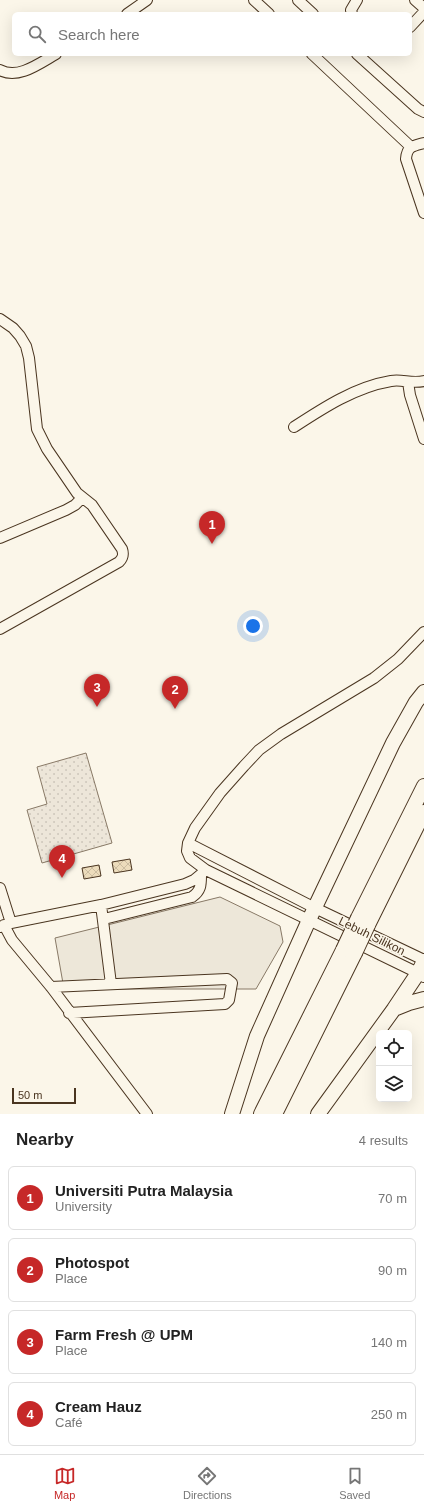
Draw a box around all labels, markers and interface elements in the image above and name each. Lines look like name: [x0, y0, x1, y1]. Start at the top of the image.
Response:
search box: [12, 12, 412, 56]
icon: search: [26, 23, 48, 45]
text: Search here: [58, 26, 140, 43]
pin: 1: [199, 511, 225, 544]
your location: [243, 616, 263, 636]
pin: 3: [84, 674, 110, 707]
pin: 2: [162, 676, 188, 709]
pin: 4: [49, 845, 75, 878]
street label: Lebuh Silikon: [337, 914, 407, 958]
map controls: [376, 1030, 412, 1102]
button: locate: [376, 1030, 412, 1066]
button: layers: [376, 1066, 412, 1102]
scale bar: [12, 1086, 76, 1105]
text: 50 m: [18, 1089, 42, 1101]
text: Nearby: [16, 1130, 74, 1149]
text: 4 results: [359, 1133, 408, 1148]
text: Universiti Putra Malaysia: [55, 1182, 233, 1199]
text: 1: [26, 1191, 34, 1206]
text: 70 m: [378, 1191, 407, 1206]
text: University: [55, 1199, 112, 1214]
text: Photospot: [55, 1254, 129, 1271]
text: 2: [26, 1263, 34, 1278]
text: 90 m: [378, 1263, 407, 1278]
text: Place: [55, 1271, 88, 1286]
text: Farm Fresh @ UPM: [55, 1326, 193, 1343]
text: 3: [26, 1335, 34, 1350]
text: 140 m: [371, 1335, 407, 1350]
text: Place: [55, 1343, 88, 1358]
text: Cream Hauz: [55, 1398, 142, 1415]
text: 4: [26, 1407, 34, 1422]
text: 250 m: [371, 1407, 407, 1422]
text: Café: [55, 1415, 82, 1430]
tab: Map: [54, 1465, 76, 1501]
tab: Directions: [183, 1465, 232, 1501]
tab: Saved: [339, 1465, 370, 1501]

